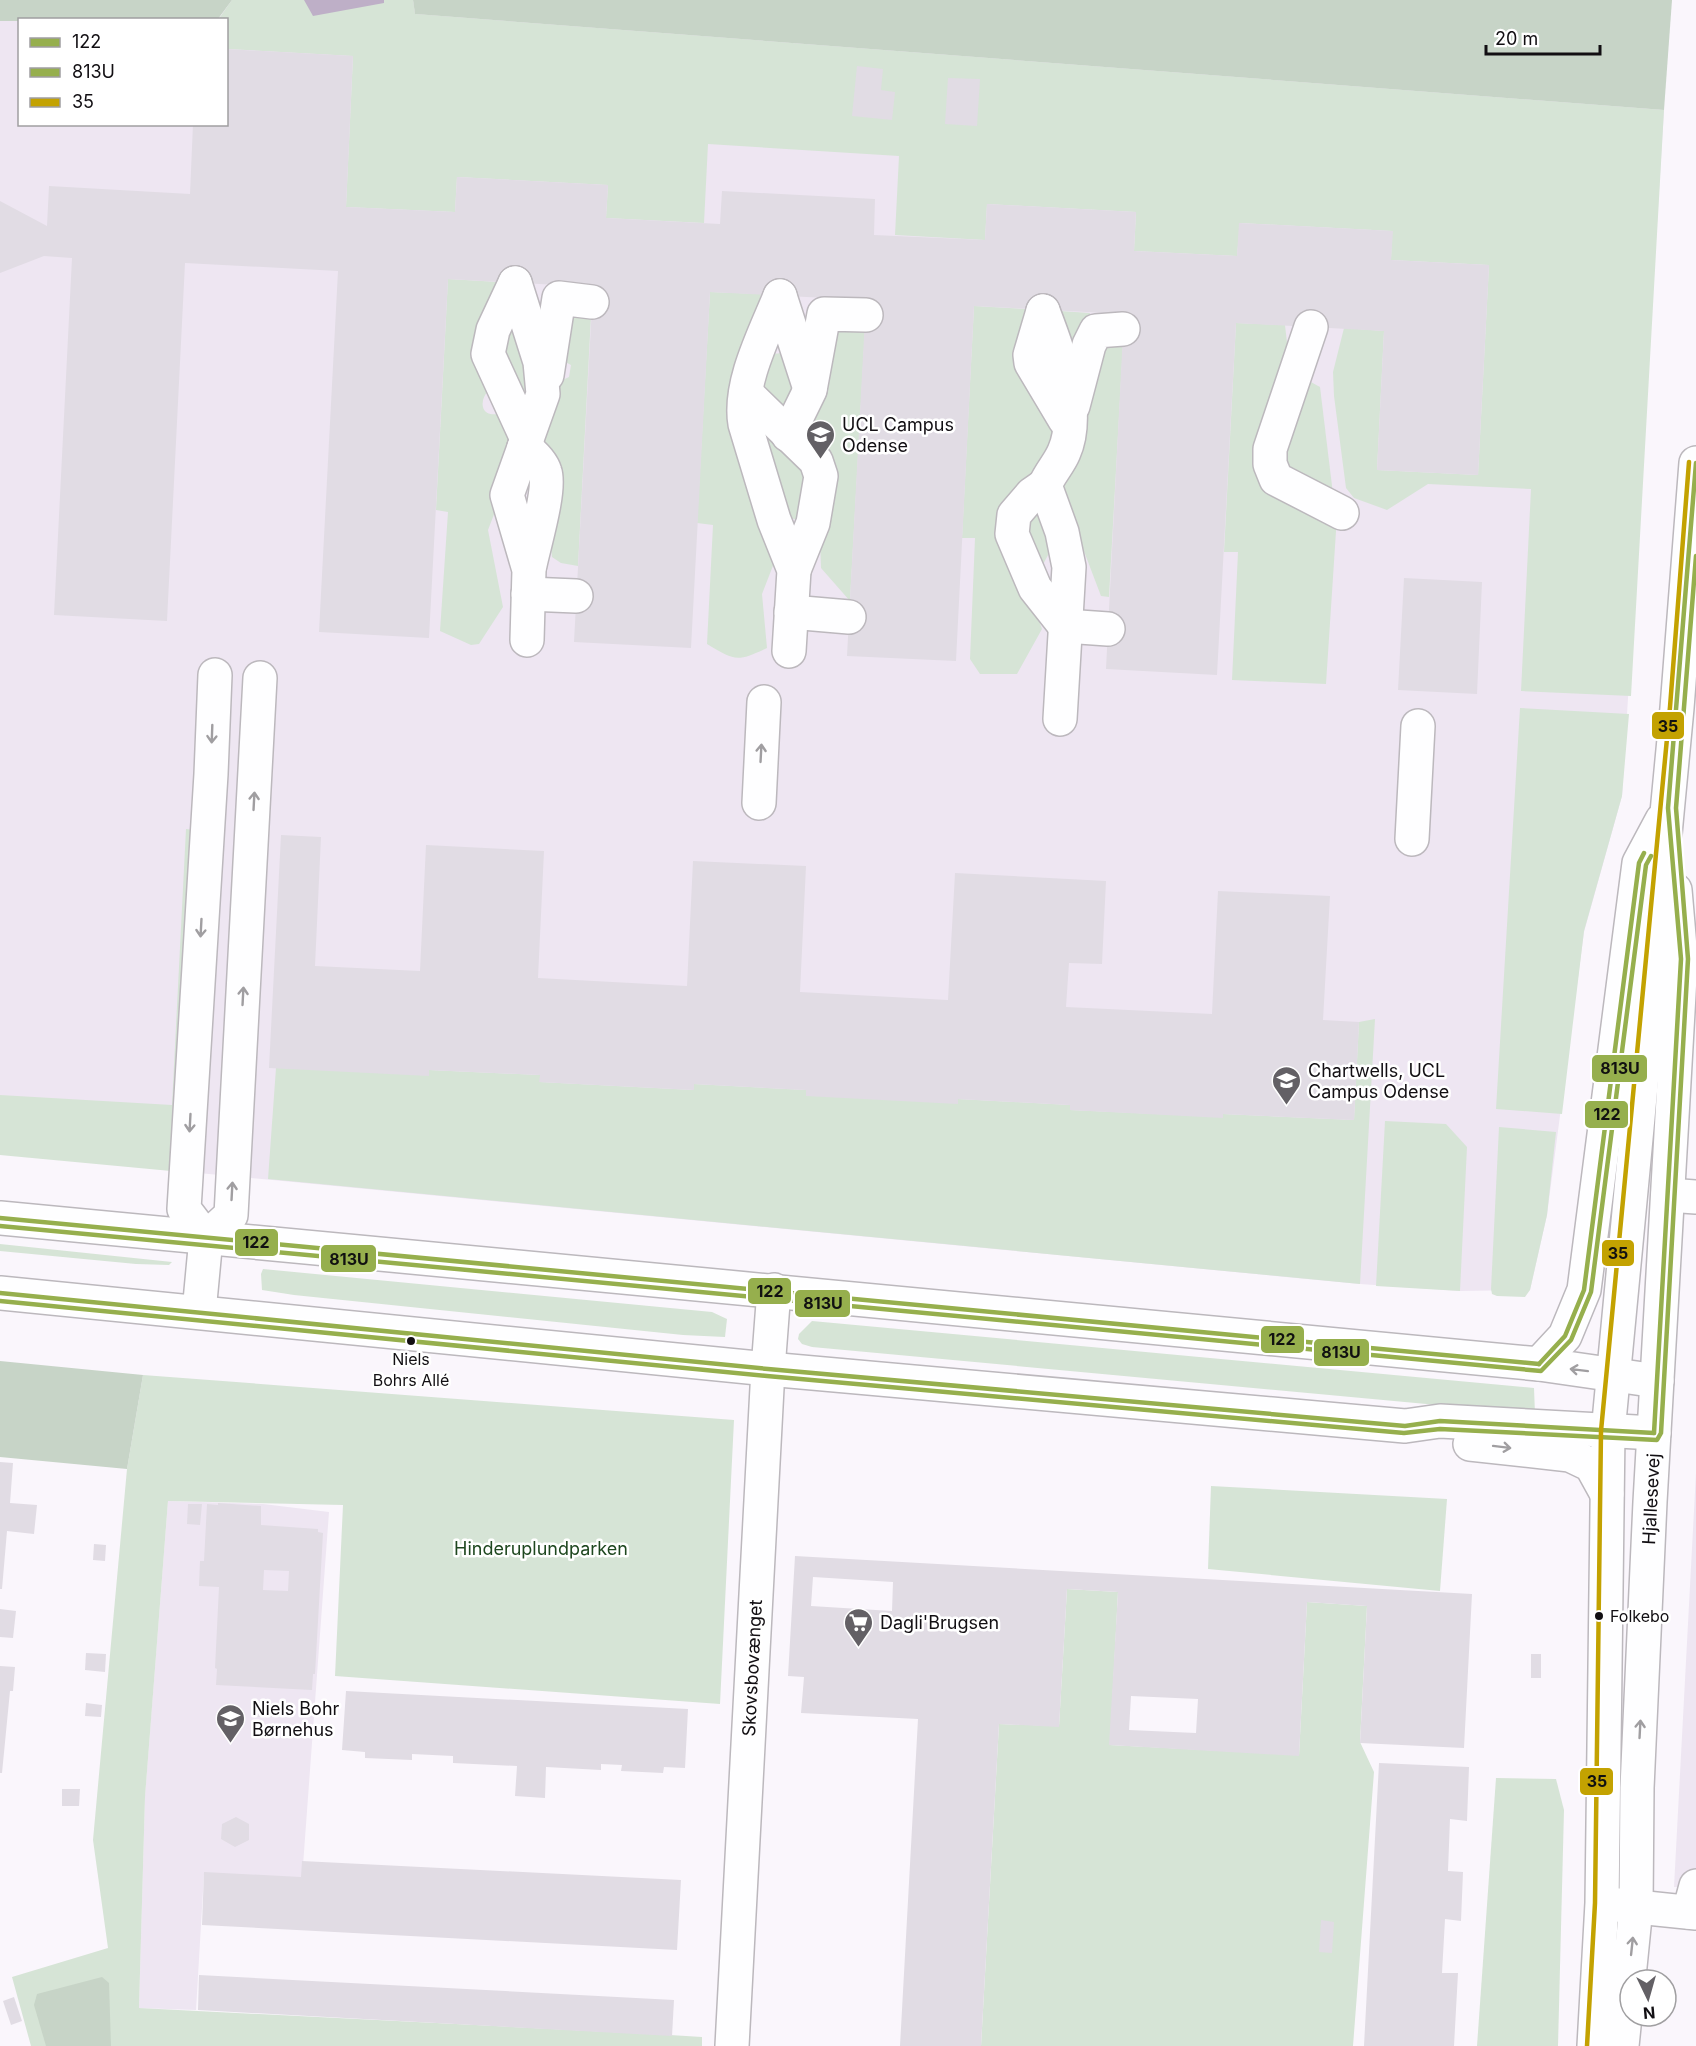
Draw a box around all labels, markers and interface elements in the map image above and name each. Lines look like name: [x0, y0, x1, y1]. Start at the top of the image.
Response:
legend: [18, 18, 228, 126]
scale bar: [1486, 18, 1600, 56]
text: 20 m: [1495, 28, 1538, 49]
text: 122: [72, 31, 101, 52]
text: 813U: [72, 61, 115, 82]
text: 35: [72, 91, 94, 112]
place label: UCL Campus Odense: [842, 414, 954, 456]
school or university icon: UCL Campus Odense: [805, 418, 837, 460]
line badge: 35: [1651, 711, 1685, 740]
text: 35: [1658, 716, 1678, 736]
one-way arrow: [207, 723, 218, 743]
one-way arrow: [756, 743, 767, 763]
one-way arrow: [248, 792, 259, 812]
one-way arrow: [196, 918, 207, 938]
one-way arrow: [237, 987, 248, 1007]
line badge: 813U: [1591, 1054, 1648, 1083]
text: 813U: [1600, 1058, 1640, 1078]
place label: Chartwells, UCL Campus Odense: [1308, 1060, 1449, 1102]
school or university icon: Chartwells, UCL Campus Odense: [1271, 1064, 1303, 1106]
line badge: 122: [1584, 1100, 1629, 1129]
text: 122: [1593, 1104, 1621, 1124]
one-way arrow: [184, 1113, 195, 1133]
one-way arrow: [227, 1181, 238, 1201]
line badge: 122: [234, 1228, 279, 1257]
text: 122: [242, 1232, 270, 1252]
line badge: 35: [1601, 1239, 1635, 1267]
text: 35: [1608, 1243, 1628, 1263]
line badge: 813U: [320, 1244, 377, 1273]
text: 813U: [329, 1249, 369, 1269]
line badge: 122: [747, 1277, 792, 1305]
text: 122: [756, 1281, 784, 1301]
line badge: 813U: [794, 1289, 851, 1318]
text: 813U: [803, 1293, 843, 1313]
line badge: 122: [1260, 1325, 1305, 1354]
text: 122: [1268, 1329, 1296, 1349]
marker: Niels Bohrs Allé: [405, 1335, 417, 1347]
line badge: 813U: [1313, 1338, 1370, 1367]
text: 813U: [1321, 1342, 1361, 1362]
place label: Niels Bohrs Allé: [373, 1349, 449, 1390]
one-way arrow: [1569, 1364, 1589, 1375]
one-way arrow: [1492, 1442, 1512, 1453]
street label: Hjallesevej: [1638, 1453, 1664, 1545]
park label: Hinderuplundparken: [454, 1538, 628, 1559]
street label: Skovsbovænget: [738, 1599, 766, 1737]
supermarket icon: Dagli'Brugsen: [843, 1606, 875, 1648]
place label: Folkebo: [1610, 1606, 1669, 1626]
marker: Folkebo: [1593, 1610, 1605, 1622]
place label: Dagli'Brugsen: [880, 1612, 999, 1633]
place label: Niels Bohr Børnehus: [252, 1698, 340, 1740]
school or university icon: Niels Bohr Børnehus: [215, 1702, 247, 1744]
one-way arrow: [1634, 1720, 1645, 1740]
line badge: 35: [1579, 1767, 1614, 1796]
text: 35: [1587, 1771, 1607, 1791]
one-way arrow: [1627, 1937, 1638, 1956]
north arrow: [1618, 1968, 1678, 2028]
text: N: [1642, 2002, 1656, 2023]

